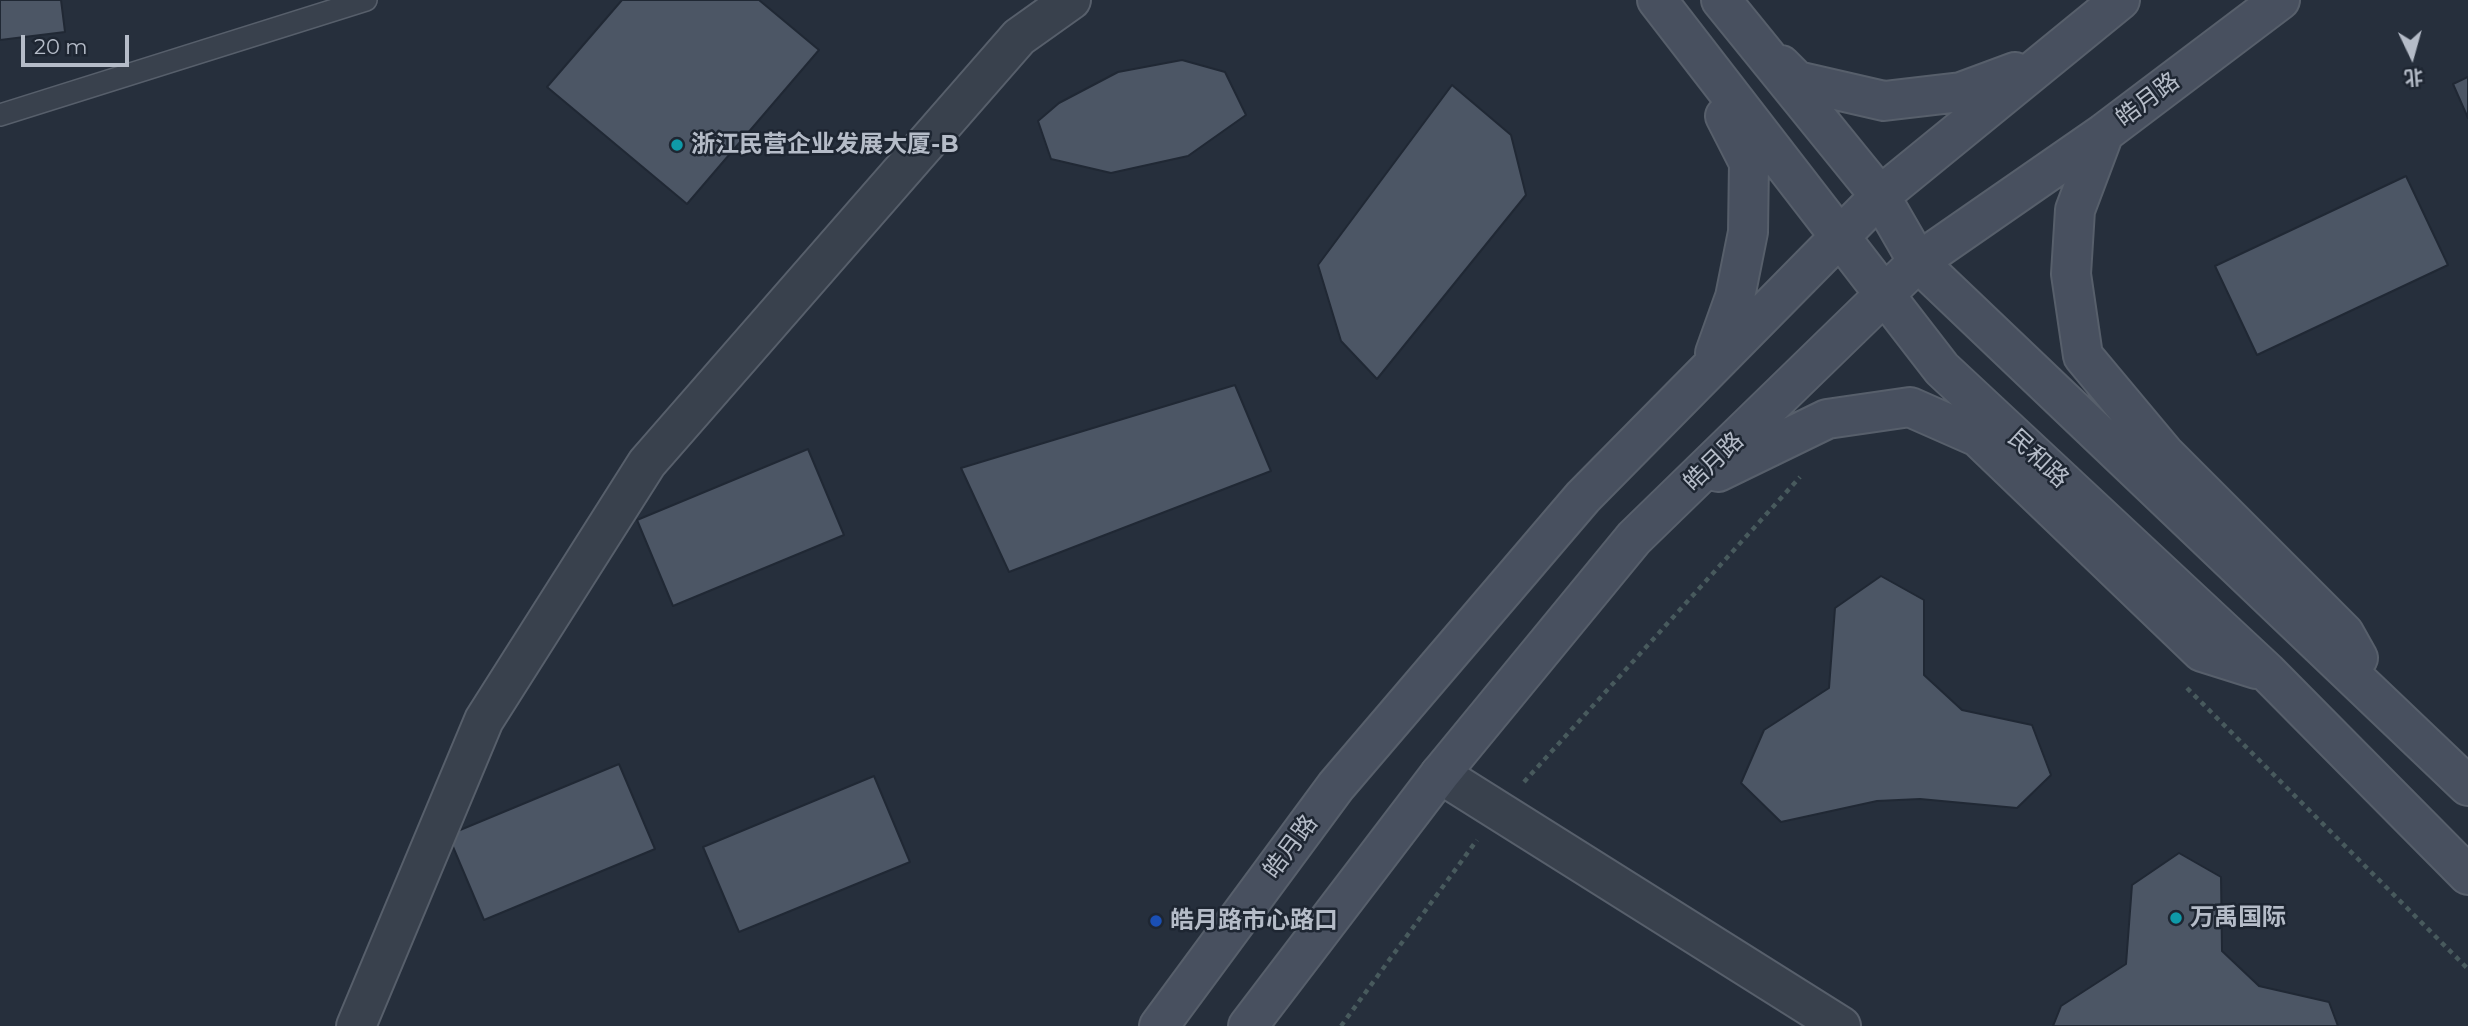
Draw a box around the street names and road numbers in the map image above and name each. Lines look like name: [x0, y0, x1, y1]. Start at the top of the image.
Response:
street label: 皓月路: [2111, 67, 2185, 133]
street label: 民和路: [2002, 424, 2074, 494]
street label: 皓月路: [1678, 427, 1750, 497]
street label: 皓月路: [1258, 810, 1324, 884]

